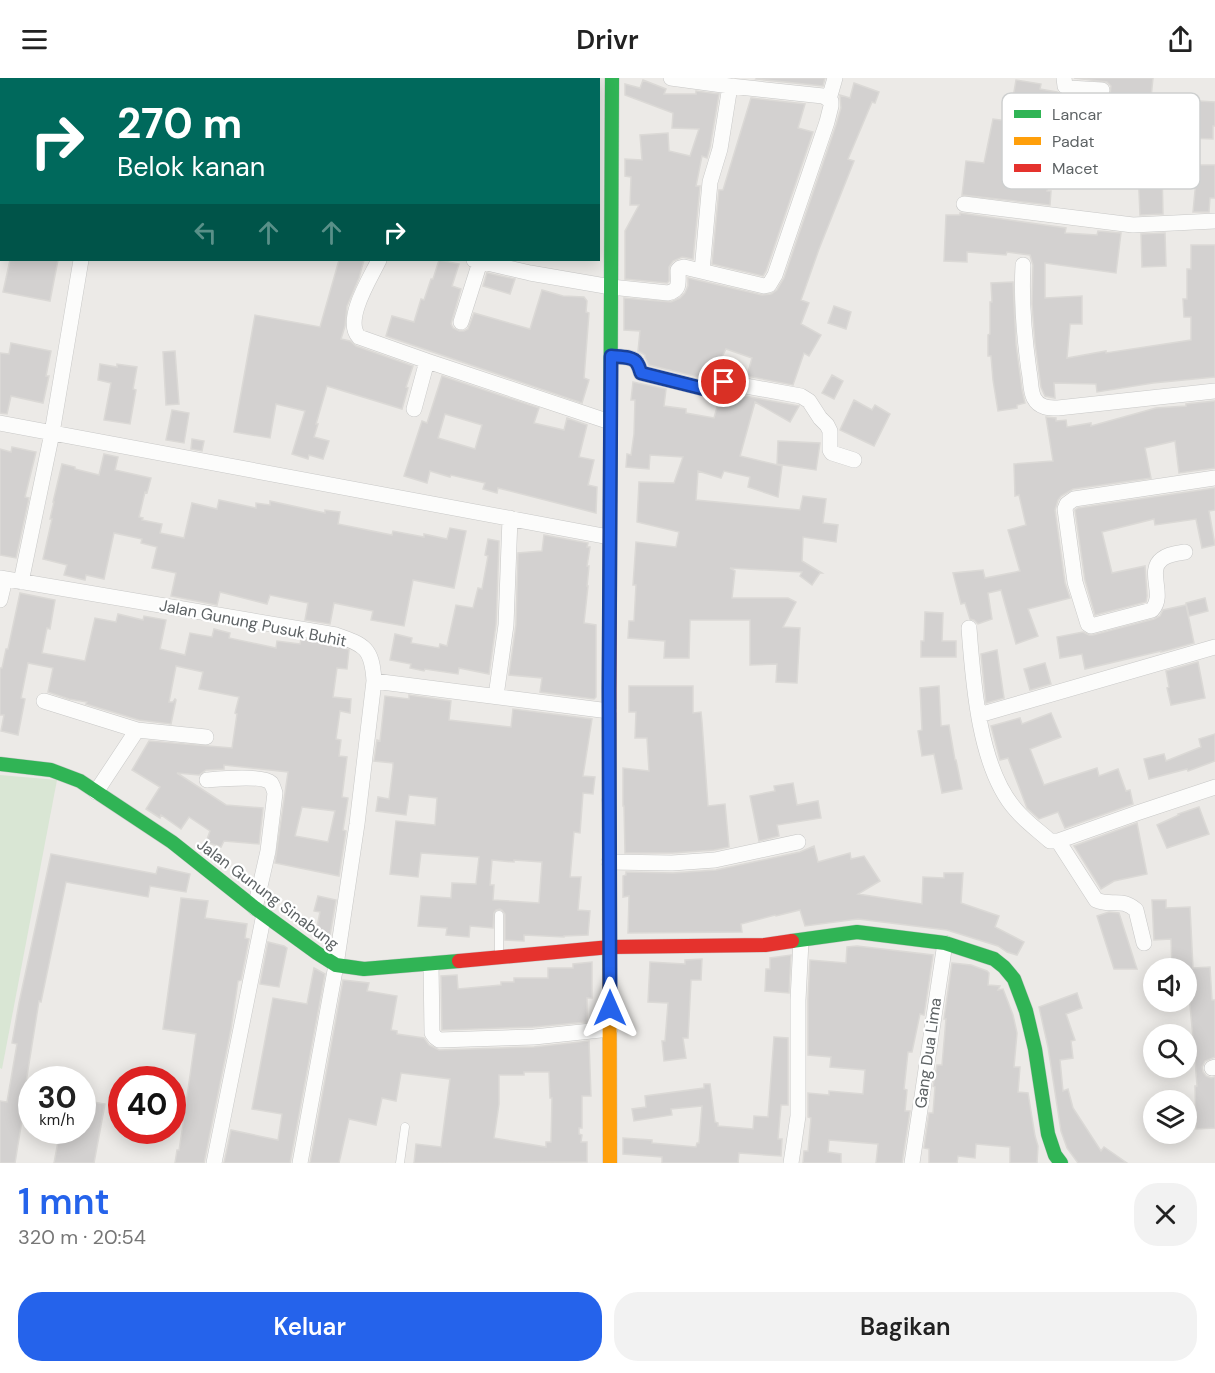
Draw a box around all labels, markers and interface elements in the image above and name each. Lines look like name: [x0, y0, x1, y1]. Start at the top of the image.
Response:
text: Drivr: [576, 22, 639, 57]
icon: menu: [18, 23, 51, 56]
icon: share: [1164, 23, 1197, 56]
legend: [1002, 93, 1200, 189]
text: 270 m: [117, 96, 242, 151]
icon: right: [18, 102, 96, 180]
text: Lancar: [1052, 104, 1102, 125]
text: Padat: [1052, 131, 1094, 152]
text: Belok kanan: [117, 149, 265, 184]
text: Macet: [1052, 158, 1098, 179]
icon: left: [189, 216, 222, 249]
icon: ahead: [252, 216, 285, 249]
icon: ahead: [315, 216, 348, 249]
icon: right: [378, 216, 411, 249]
pin: [698, 356, 749, 407]
icon: arrive: [707, 365, 740, 398]
street label: Jalan Gunung Pusuk Buhit: [157, 595, 349, 651]
street label: Jalan Gunung Sinabung: [193, 834, 343, 954]
map controls: [1143, 958, 1197, 1144]
button: sound: [1143, 958, 1197, 1012]
position arrow: [578, 976, 642, 1040]
street label: Gang Dua Lima: [910, 996, 946, 1110]
button: search: [1143, 1024, 1197, 1078]
speed limit sign: 40: [108, 1066, 186, 1144]
text: 30: [37, 1078, 77, 1117]
button: layers: [1143, 1090, 1197, 1144]
text: km/h: [39, 1110, 75, 1130]
text: 1 mnt: [18, 1178, 110, 1225]
button: close: [1134, 1183, 1197, 1246]
text: 320 m · 20:54: [18, 1224, 146, 1250]
button: Keluar: [18, 1292, 602, 1361]
button: Bagikan: [614, 1292, 1197, 1361]

